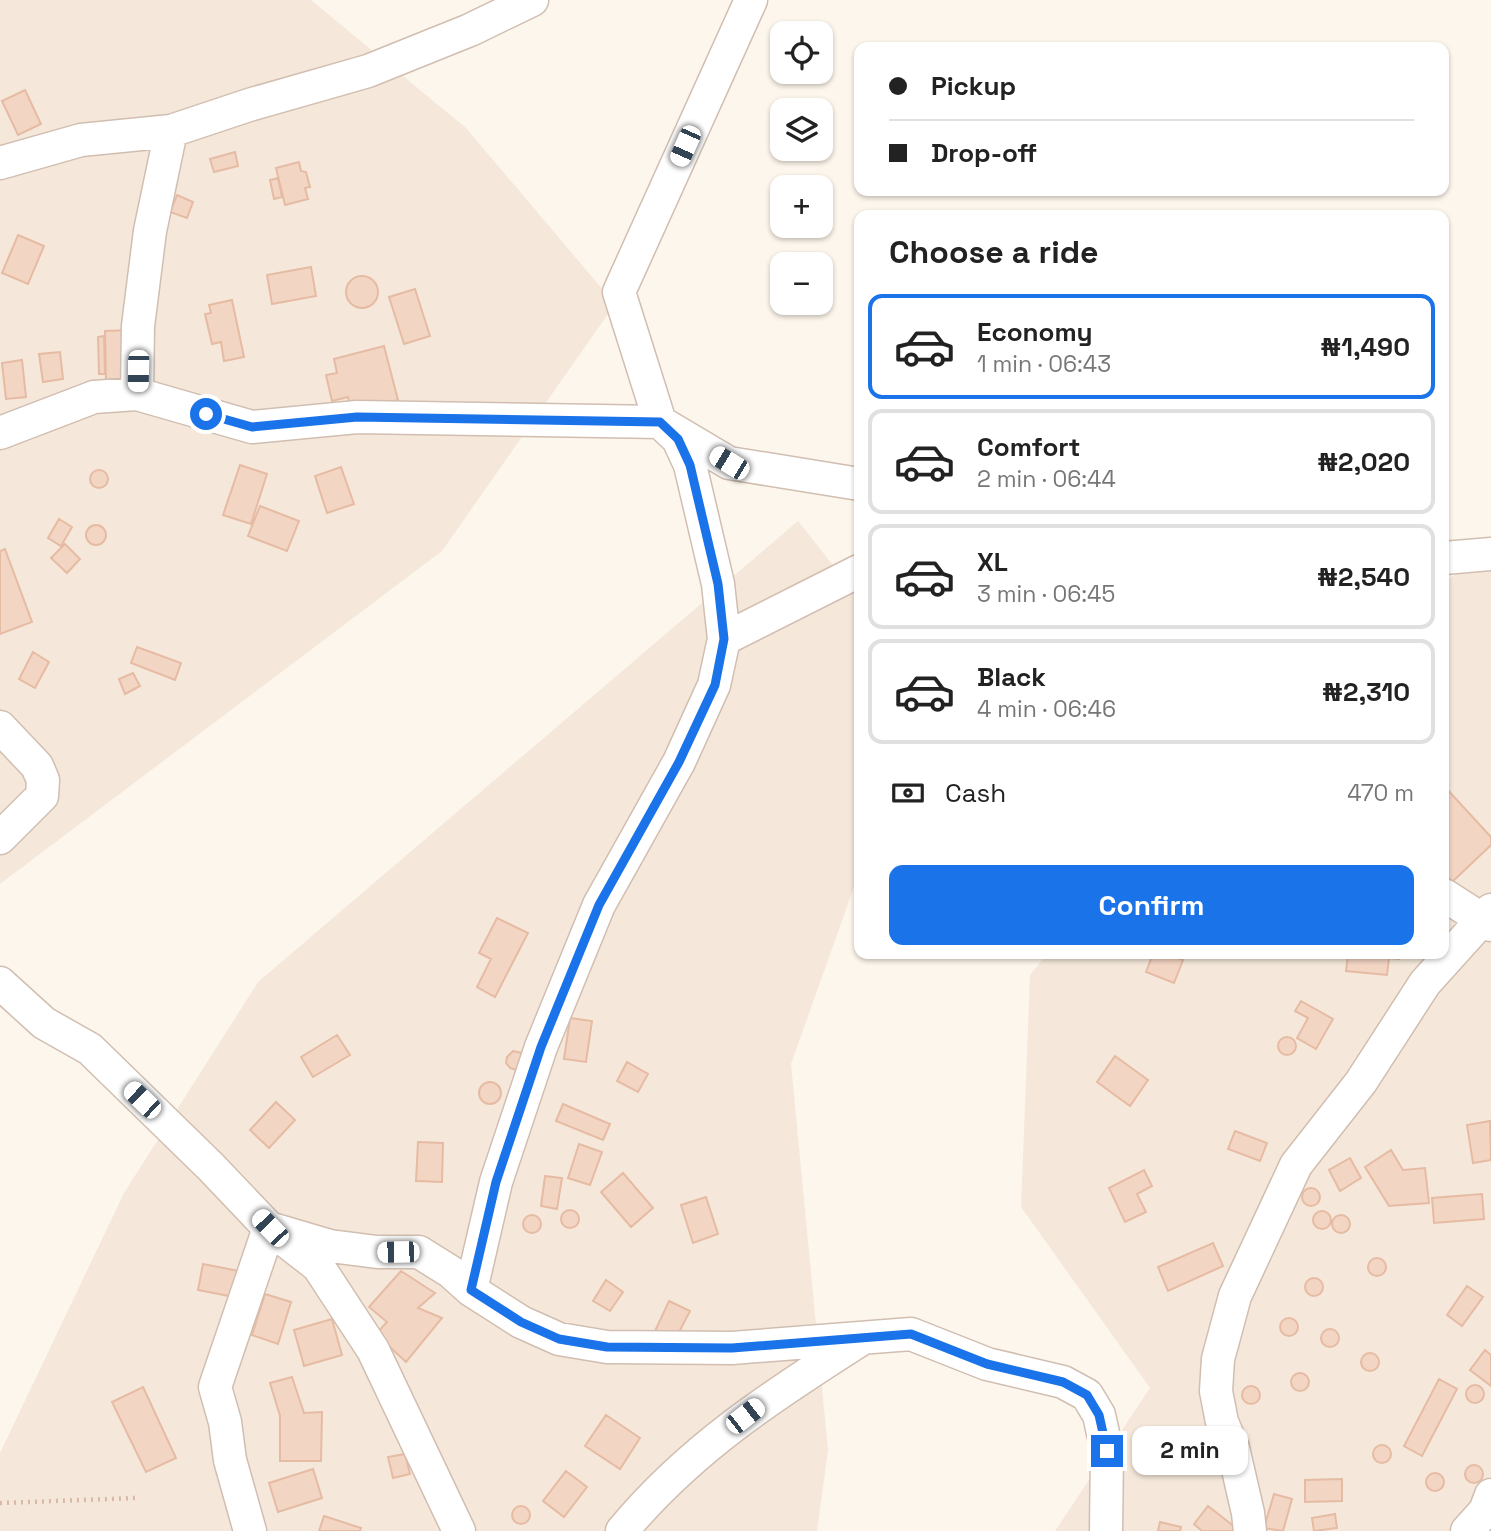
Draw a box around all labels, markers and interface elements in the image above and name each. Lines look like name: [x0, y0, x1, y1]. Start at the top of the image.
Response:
map controls: [770, 21, 833, 315]
button: locate: [770, 21, 833, 84]
text: Pickup: [931, 69, 1016, 103]
button: layers: [770, 98, 833, 161]
car: [667, 123, 704, 169]
text: Drop-off: [931, 136, 1037, 170]
button: +: [770, 175, 833, 238]
text: Choose a ride: [889, 232, 1099, 272]
button: −: [770, 252, 833, 315]
icon: car: [893, 315, 956, 378]
text: Economy: [977, 315, 1093, 349]
text: ₦1,490: [1320, 330, 1410, 364]
text: 1 min · 06:43: [977, 349, 1111, 379]
car: [128, 350, 149, 392]
route start: [190, 398, 222, 430]
icon: car: [893, 430, 956, 493]
text: Comfort: [977, 430, 1080, 464]
car: [706, 443, 753, 483]
text: ₦2,020: [1317, 445, 1410, 479]
text: 2 min · 06:44: [977, 464, 1116, 494]
icon: car: [893, 545, 956, 608]
text: XL: [977, 545, 1008, 579]
text: ₦2,540: [1317, 560, 1410, 594]
text: 3 min · 06:45: [977, 579, 1115, 609]
icon: car: [893, 660, 956, 723]
text: Black: [977, 660, 1046, 694]
text: ₦2,310: [1322, 675, 1410, 709]
text: 4 min · 06:46: [977, 694, 1116, 724]
icon: cash: [889, 774, 927, 812]
text: Cash: [945, 776, 1006, 810]
text: 470 m: [1347, 778, 1414, 808]
button: Confirm: [889, 865, 1414, 945]
car: [120, 1078, 165, 1122]
car: [248, 1206, 293, 1250]
car: [377, 1241, 420, 1263]
car: [722, 1395, 769, 1437]
callout: 2 min: [1132, 1426, 1247, 1476]
route end: [1091, 1435, 1123, 1467]
text: 2 min: [1160, 1435, 1220, 1465]

